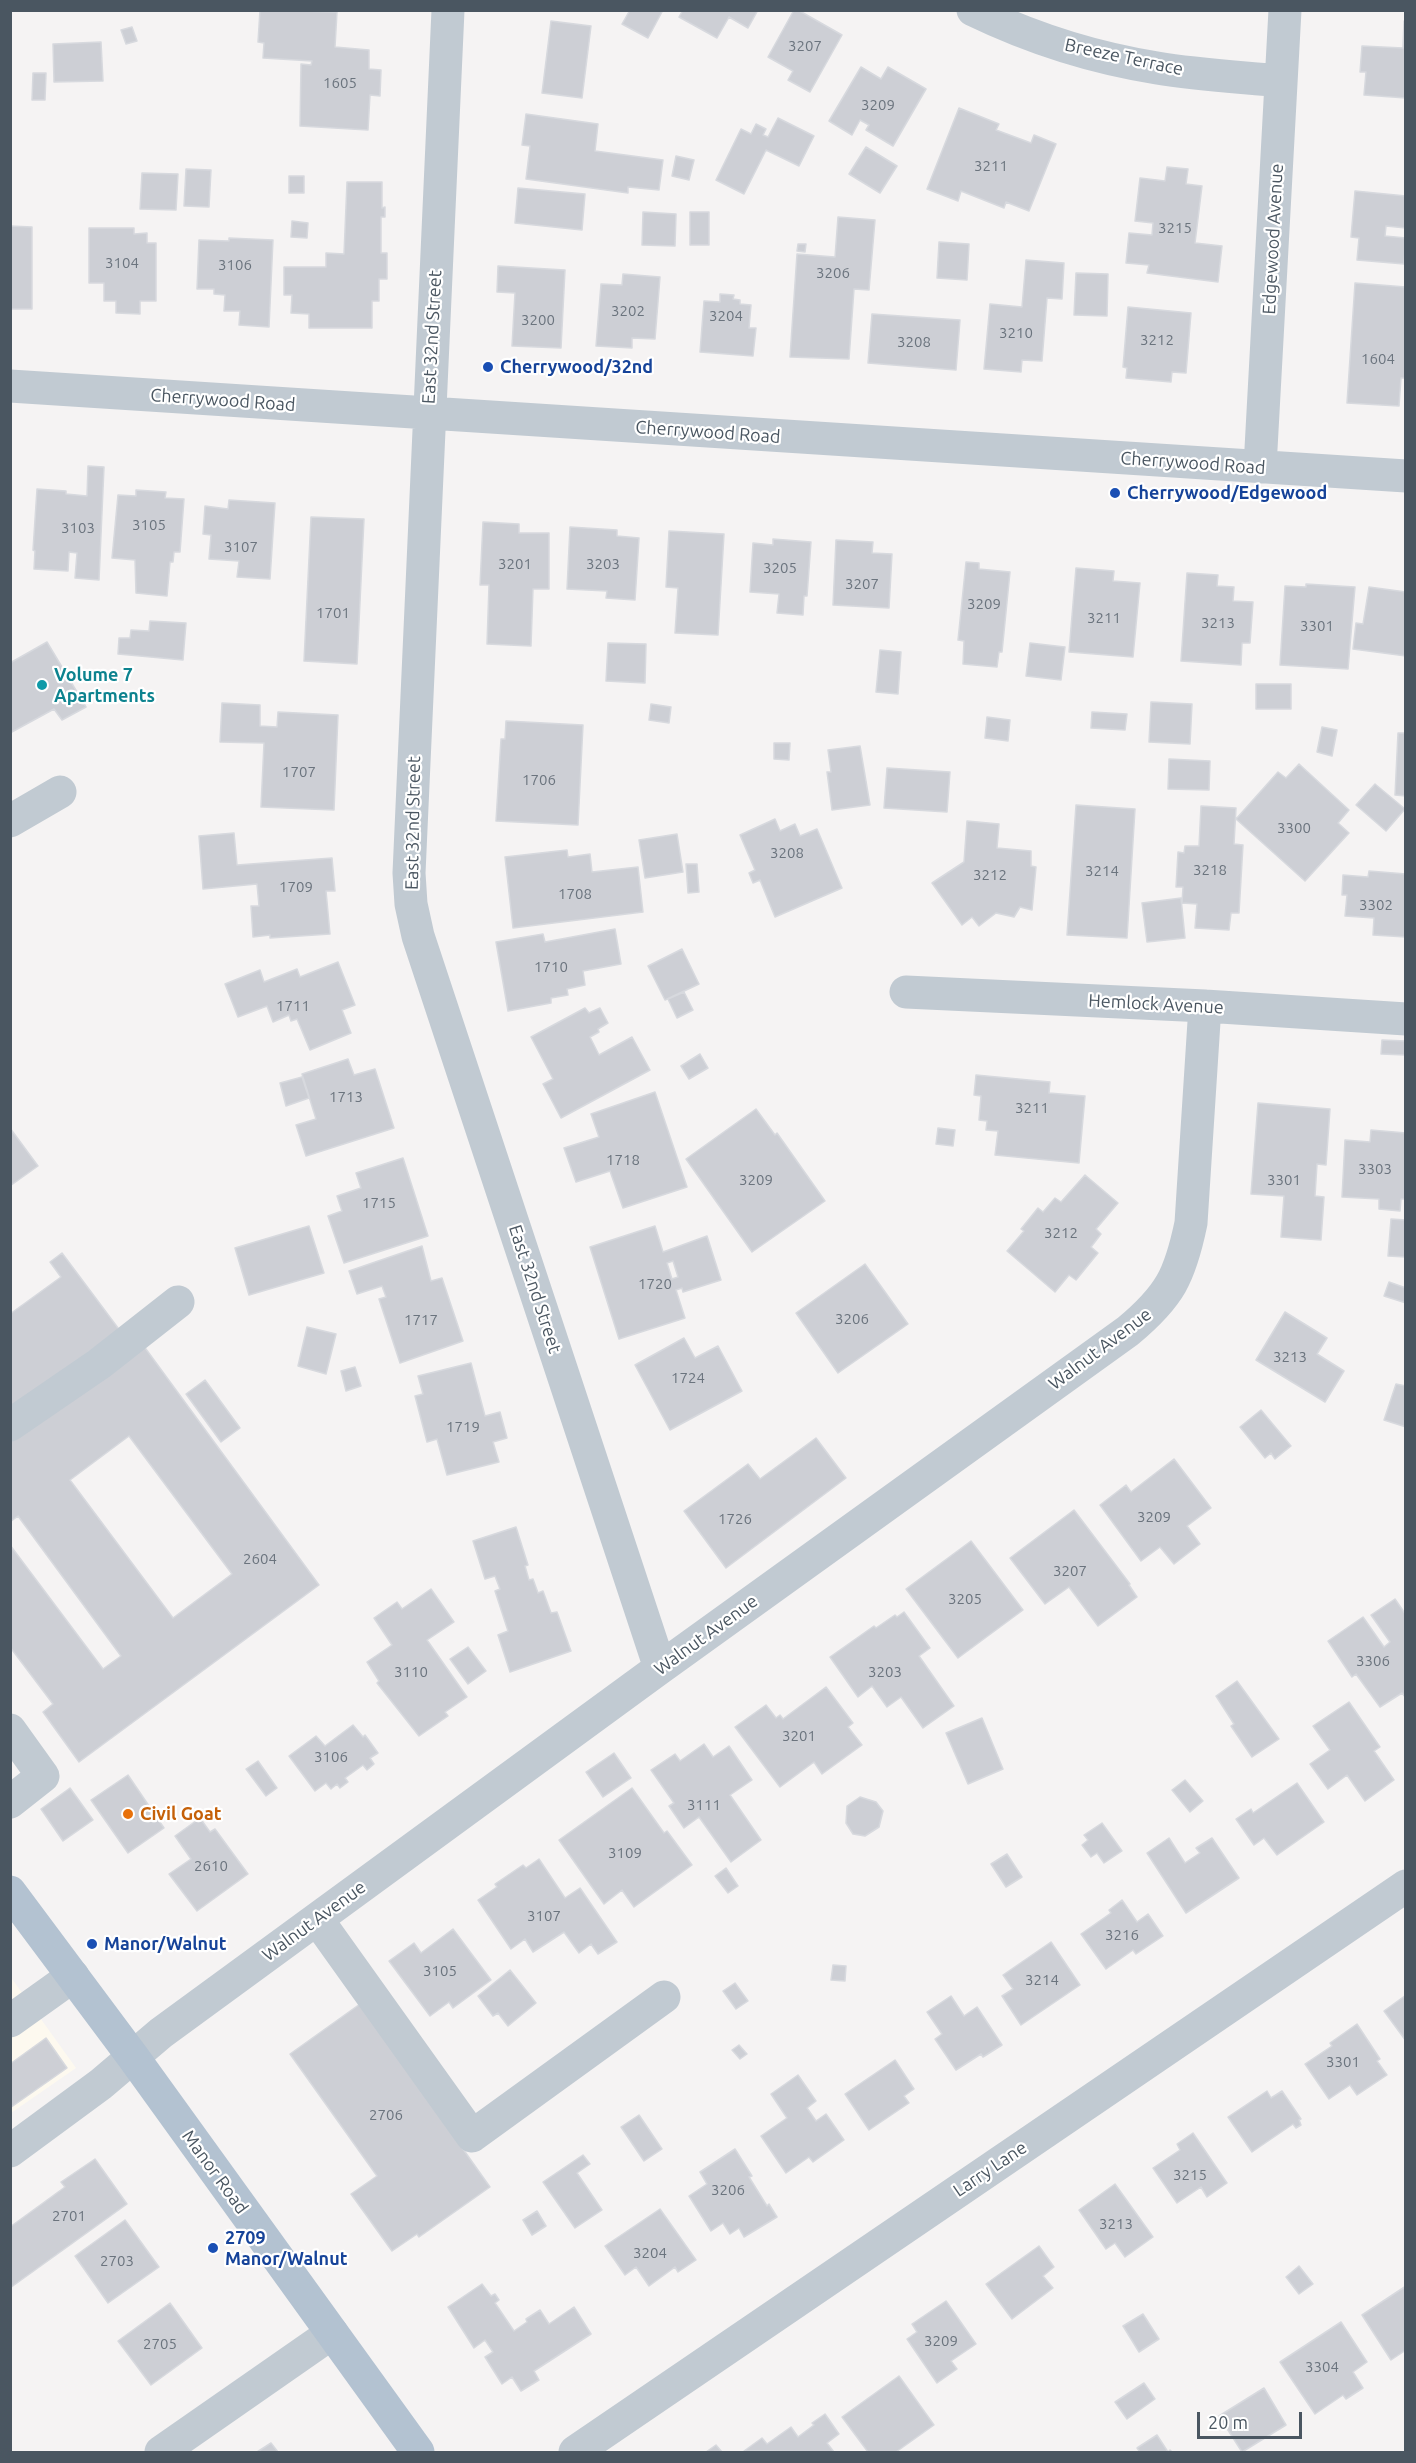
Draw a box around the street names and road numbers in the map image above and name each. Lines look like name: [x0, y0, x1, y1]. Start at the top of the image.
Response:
street label: Breeze Terrace: [1063, 34, 1185, 80]
street label: Edgewood Avenue: [1258, 163, 1288, 315]
street label: East 32nd Street: [418, 270, 446, 404]
street label: Cherrywood Road: [150, 384, 296, 416]
street label: Cherrywood Road: [635, 416, 781, 448]
street label: Cherrywood Road: [1120, 447, 1266, 479]
street label: East 32nd Street: [401, 756, 425, 890]
street label: Hemlock Avenue: [1088, 990, 1224, 1018]
street label: East 32nd Street: [504, 1222, 566, 1356]
street label: Walnut Avenue: [1045, 1303, 1155, 1395]
street label: Walnut Avenue: [650, 1590, 762, 1680]
street label: Walnut Avenue: [258, 1876, 370, 1966]
street label: Manor Road: [177, 2126, 253, 2218]
street label: Larry Lane: [949, 2137, 1031, 2201]

